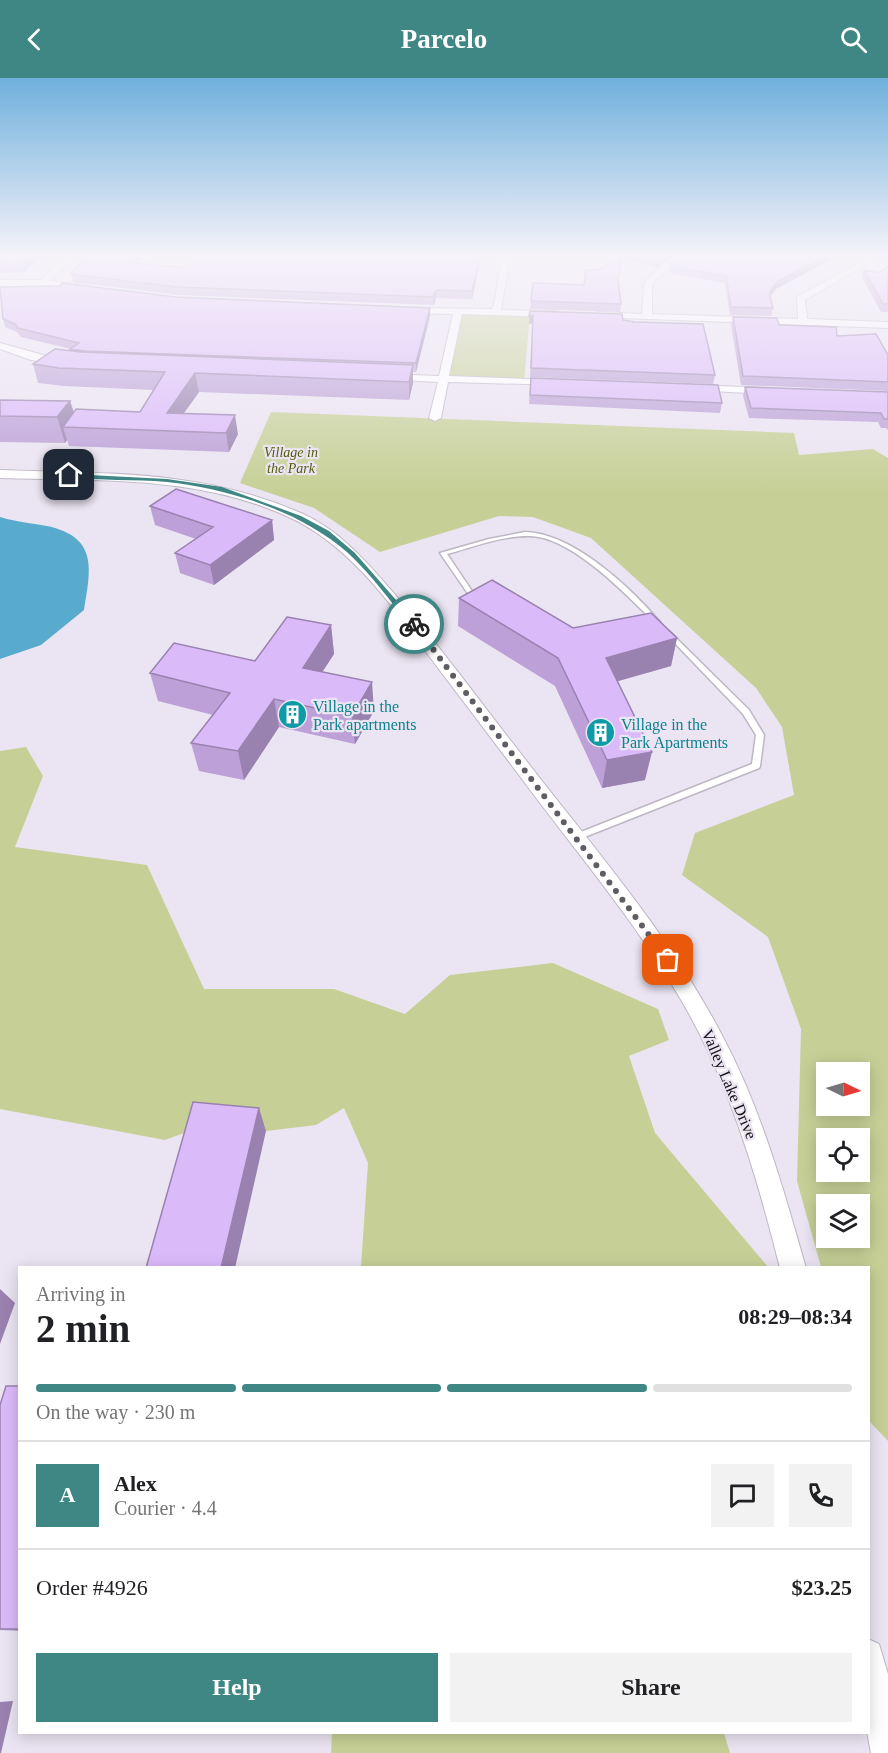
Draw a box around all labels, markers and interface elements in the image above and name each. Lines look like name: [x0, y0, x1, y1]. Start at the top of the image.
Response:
icon: back: [18, 23, 51, 56]
icon: search: [837, 23, 870, 56]
text: Parcelo: [401, 24, 487, 54]
park label: Village in the Park: [264, 445, 318, 476]
pin: [43, 449, 94, 500]
icon: home: [52, 458, 85, 491]
courier: [384, 594, 444, 654]
icon: bike: [398, 608, 431, 641]
place label: Village in the Park apartments: [313, 698, 417, 734]
building icon: Village in the Park apartments: [276, 699, 308, 731]
place label: Village in the Park Apartments: [621, 716, 728, 752]
building icon: Village in the Park Apartments: [584, 717, 616, 749]
pin: [642, 934, 693, 985]
icon: bag: [651, 943, 684, 976]
street label: Valley Lake Drive: [698, 1027, 760, 1142]
north arrow: [816, 1062, 870, 1116]
map controls: [816, 1062, 870, 1248]
button: locate: [816, 1128, 870, 1182]
button: layers: [816, 1194, 870, 1248]
text: Arriving in: [36, 1283, 125, 1305]
text: 08:29–08:34: [738, 1304, 852, 1329]
text: 2 min: [36, 1307, 130, 1350]
text: On the way · 230 m: [36, 1401, 195, 1423]
button: chat: [711, 1464, 774, 1527]
button: phone: [789, 1464, 852, 1527]
text: Alex: [114, 1471, 157, 1496]
text: A: [60, 1482, 75, 1507]
text: Courier · 4.4: [114, 1497, 217, 1519]
text: Order #4926: [36, 1575, 148, 1600]
text: $23.25: [792, 1575, 852, 1600]
button: Help: [36, 1653, 438, 1722]
button: Share: [450, 1653, 852, 1722]

